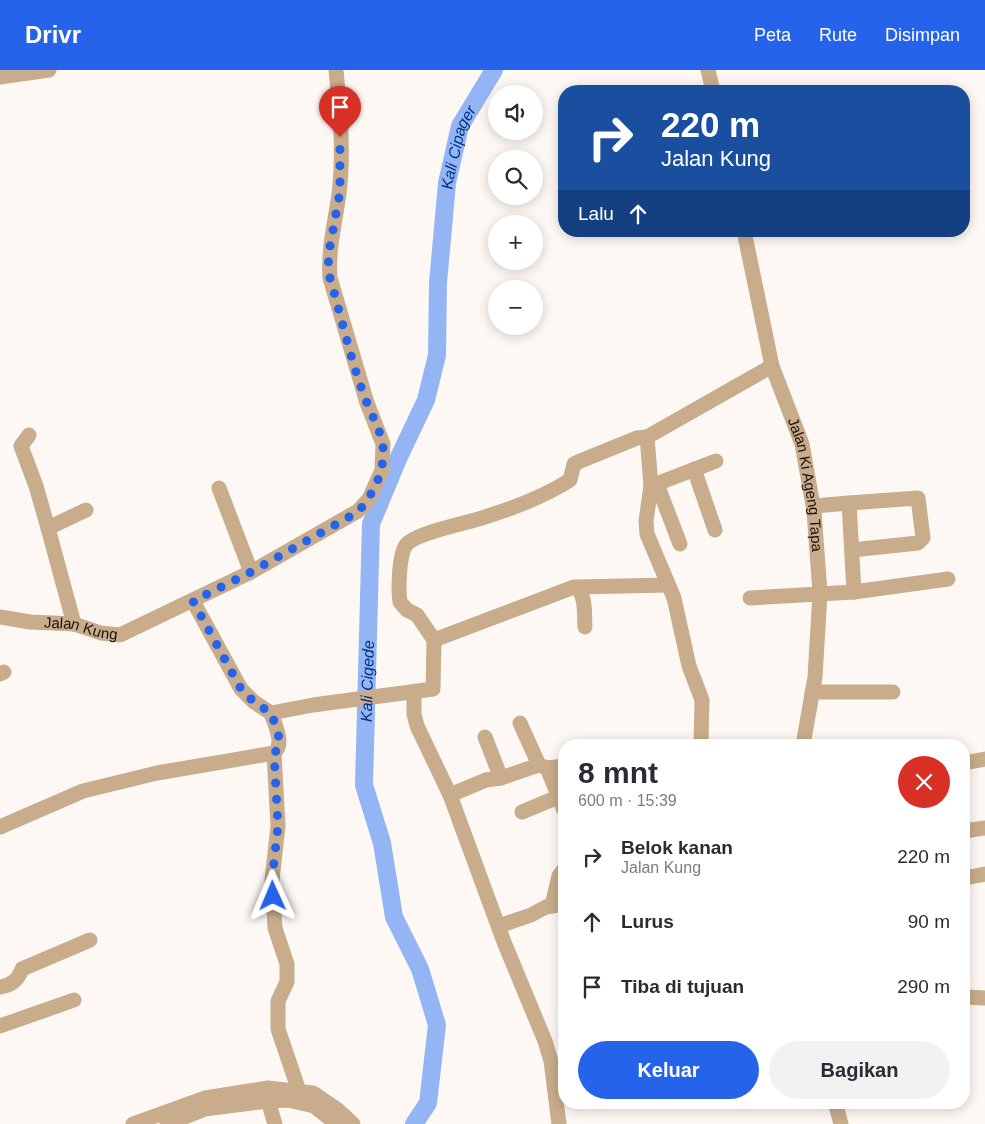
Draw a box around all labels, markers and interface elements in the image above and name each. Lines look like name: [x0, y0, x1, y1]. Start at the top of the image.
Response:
text: Drivr: [25, 21, 81, 48]
text: Peta: [754, 25, 791, 45]
text: Rute: [819, 25, 857, 45]
text: Disimpan: [885, 25, 960, 45]
map controls: [488, 85, 543, 335]
button: sound: [488, 85, 543, 140]
pin: [319, 86, 361, 137]
icon: arrive: [326, 93, 354, 121]
water label: Kali Cipager: [438, 102, 480, 190]
icon: right: [578, 105, 643, 170]
text: 220 m: [661, 105, 760, 144]
text: Jalan Kung: [661, 146, 771, 171]
button: search: [488, 150, 543, 205]
icon: ahead: [624, 200, 652, 228]
text: Lalu: [578, 203, 614, 224]
button: +: [488, 215, 543, 270]
button: −: [488, 280, 543, 335]
street label: Jalan Ki Ageng Tapa: [785, 415, 826, 553]
street label: Jalan Kung: [44, 614, 118, 643]
water label: Kali Cigede: [358, 640, 377, 722]
text: 8 mnt: [578, 756, 658, 789]
button: close: [898, 756, 950, 808]
text: 600 m · 15:39: [578, 792, 677, 809]
text: Belok kanan: [621, 837, 733, 858]
icon: right: [578, 843, 606, 871]
text: 220 m: [897, 846, 950, 867]
text: Jalan Kung: [621, 859, 701, 876]
position arrow: [246, 869, 298, 921]
icon: ahead: [578, 908, 606, 936]
text: Lurus: [621, 911, 674, 932]
text: 90 m: [908, 911, 950, 932]
icon: arrive: [578, 973, 606, 1001]
text: Tiba di tujuan: [621, 976, 744, 997]
text: 290 m: [897, 976, 950, 997]
button: Keluar: [578, 1041, 759, 1099]
button: Bagikan: [769, 1041, 950, 1099]

